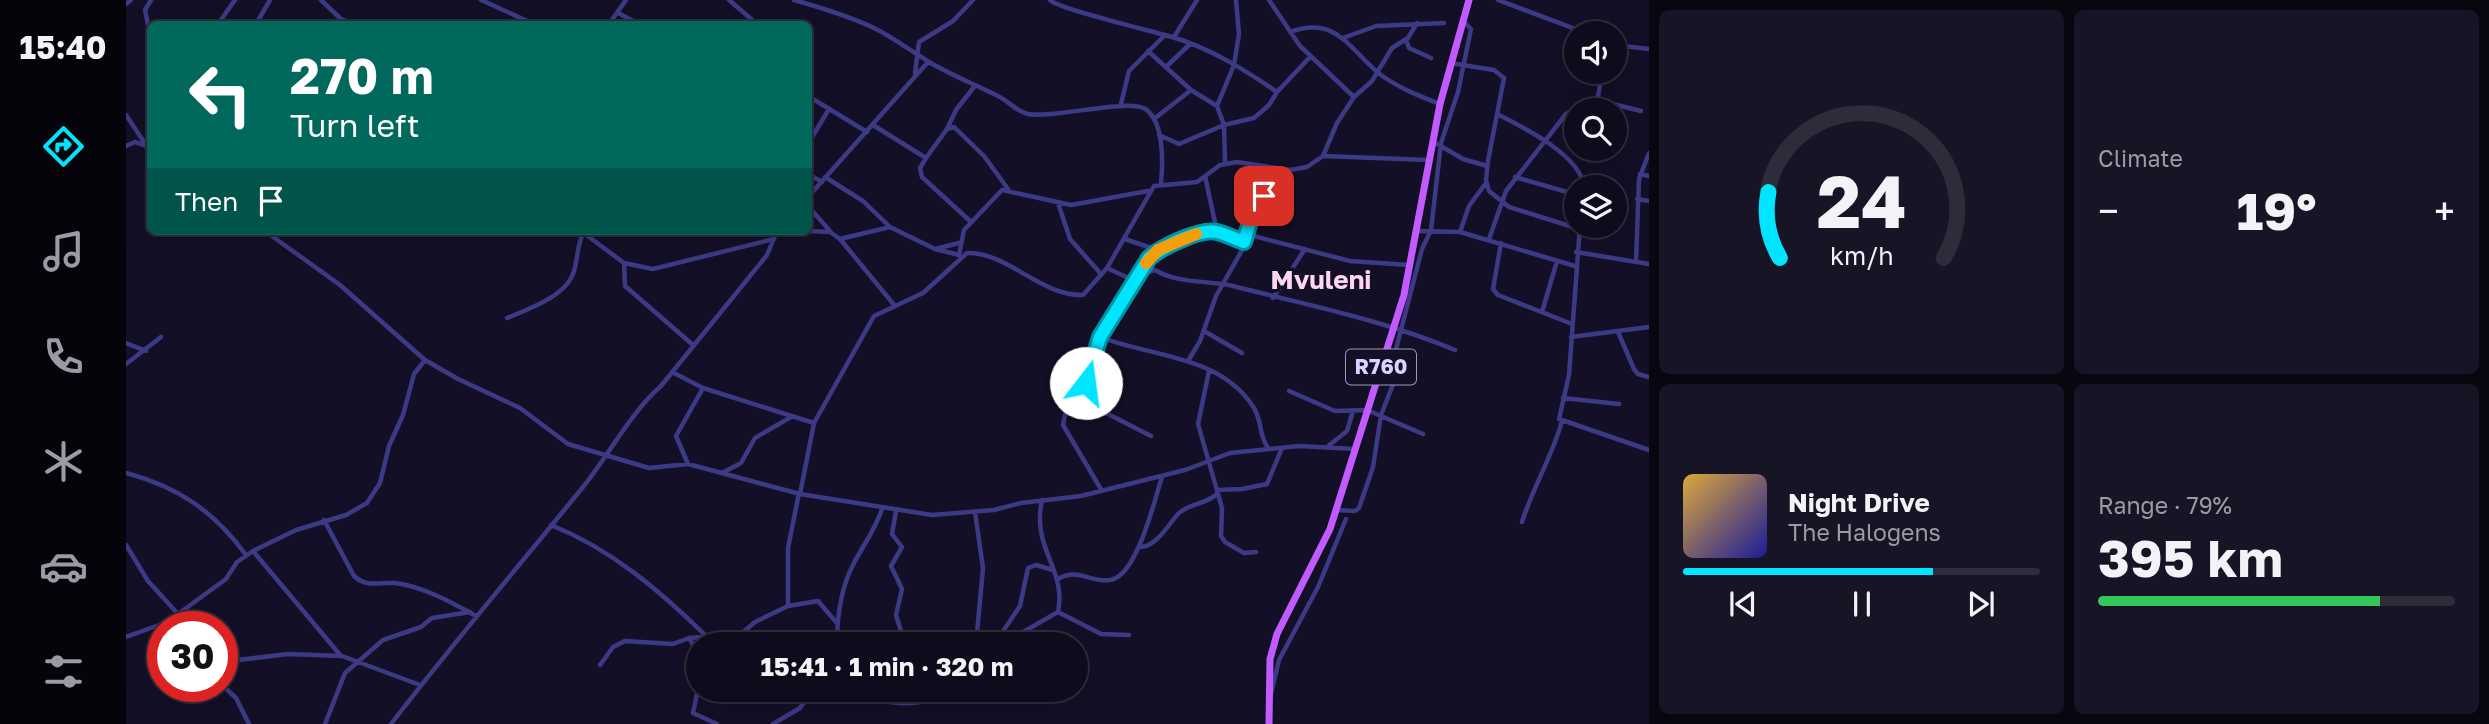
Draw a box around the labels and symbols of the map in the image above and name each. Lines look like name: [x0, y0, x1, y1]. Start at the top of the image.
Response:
pin: [1234, 166, 1294, 226]
district label: Mvuleni: [1271, 264, 1371, 295]
position arrow: [1049, 346, 1123, 420]
road number: R760: [1346, 350, 1416, 384]
speed limit sign: 30: [147, 611, 238, 702]

